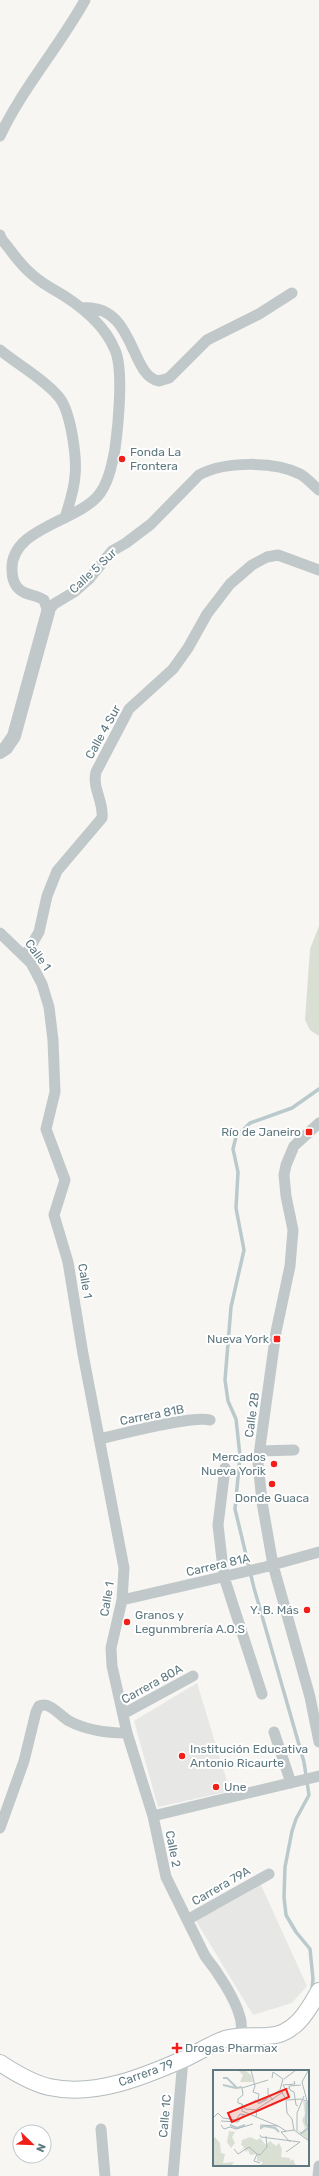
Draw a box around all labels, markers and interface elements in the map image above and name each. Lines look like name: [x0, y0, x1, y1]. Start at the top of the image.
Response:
place label: Fonda La Frontera: [130, 445, 181, 473]
marker: Fonda La Frontera: [117, 454, 127, 464]
street label: Calle 5 Sur: [66, 545, 120, 596]
street label: Calle 4 Sur: [82, 702, 124, 762]
street label: Calle 1: [22, 937, 54, 973]
place label: Río de Janeiro: [221, 1125, 301, 1139]
marker: Río de Janeiro: [304, 1127, 314, 1137]
street label: Calle 1: [75, 1262, 95, 1300]
place label: Nueva York: [207, 1332, 270, 1346]
marker: Nueva York: [272, 1334, 282, 1344]
street label: Calle 2B: [242, 1392, 262, 1438]
street label: Carrera 81B: [119, 1402, 185, 1428]
place label: Mercados Nueva Yorik: [201, 1450, 267, 1478]
marker: Mercados Nueva Yorik: [269, 1459, 279, 1469]
marker: Donde Guaca: [267, 1479, 277, 1489]
place label: Donde Guaca: [235, 1491, 309, 1505]
street label: Carrera 81A: [185, 1551, 251, 1579]
street label: Calle 1: [97, 1580, 117, 1618]
place label: Y. B. Más: [250, 1603, 299, 1617]
marker: Y. B. Más: [302, 1605, 312, 1615]
place label: Granos y Legunmbrería A.O.S: [135, 1608, 245, 1636]
marker: Granos y Legunmbrería A.O.S: [122, 1617, 132, 1627]
street label: Carrera 80A: [119, 1661, 185, 1707]
place label: Institución Educativa Antonio Ricaurte: [190, 1742, 308, 1770]
marker: Institución Educativa Antonio Ricaurte: [177, 1751, 187, 1761]
place label: Une: [224, 1780, 247, 1794]
marker: Une: [211, 1782, 221, 1792]
street label: Calle 2: [163, 1829, 183, 1869]
street label: Carrera 79A: [189, 1864, 253, 1908]
place label: Drogas Pharmax: [185, 2041, 278, 2055]
marker: Drogas Pharmax: [172, 2043, 182, 2053]
street label: Carrera 79: [117, 2057, 175, 2089]
inset map: [213, 2070, 309, 2166]
street label: Calle 1C: [156, 2094, 174, 2138]
north arrow: [12, 2124, 52, 2164]
text: N: [33, 2142, 48, 2154]

